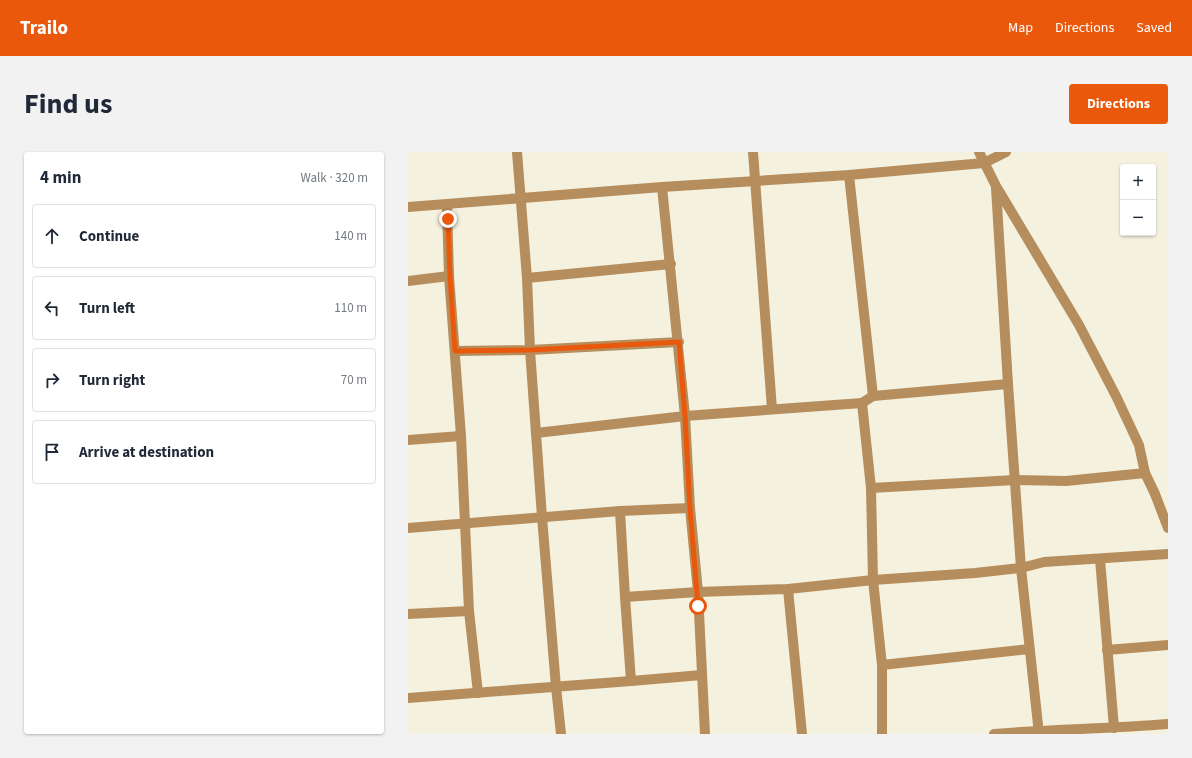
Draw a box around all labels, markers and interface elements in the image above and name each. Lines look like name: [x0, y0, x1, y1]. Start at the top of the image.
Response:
text: Trailo: [20, 15, 68, 42]
text: Map: [1008, 18, 1033, 38]
text: Directions: [1055, 18, 1114, 38]
text: Saved: [1136, 18, 1172, 38]
text: Find us: [24, 84, 112, 124]
button: Directions: [1069, 84, 1168, 124]
map controls: [1120, 164, 1156, 236]
button: +: [1120, 164, 1156, 200]
text: 4 min: [40, 166, 81, 190]
text: Walk · 320 m: [300, 169, 368, 187]
button: −: [1120, 200, 1156, 236]
route end: [439, 210, 457, 228]
icon: ahead: [41, 225, 63, 247]
text: Continue: [79, 226, 139, 247]
text: 140 m: [334, 227, 367, 245]
icon: left: [41, 297, 63, 319]
text: Turn left: [79, 298, 135, 319]
text: 110 m: [334, 299, 367, 317]
icon: right: [41, 369, 63, 391]
text: Turn right: [79, 370, 145, 391]
text: 70 m: [341, 371, 367, 389]
icon: arrive: [41, 441, 63, 463]
text: Arrive at destination: [79, 442, 214, 463]
route start: [689, 597, 707, 615]

